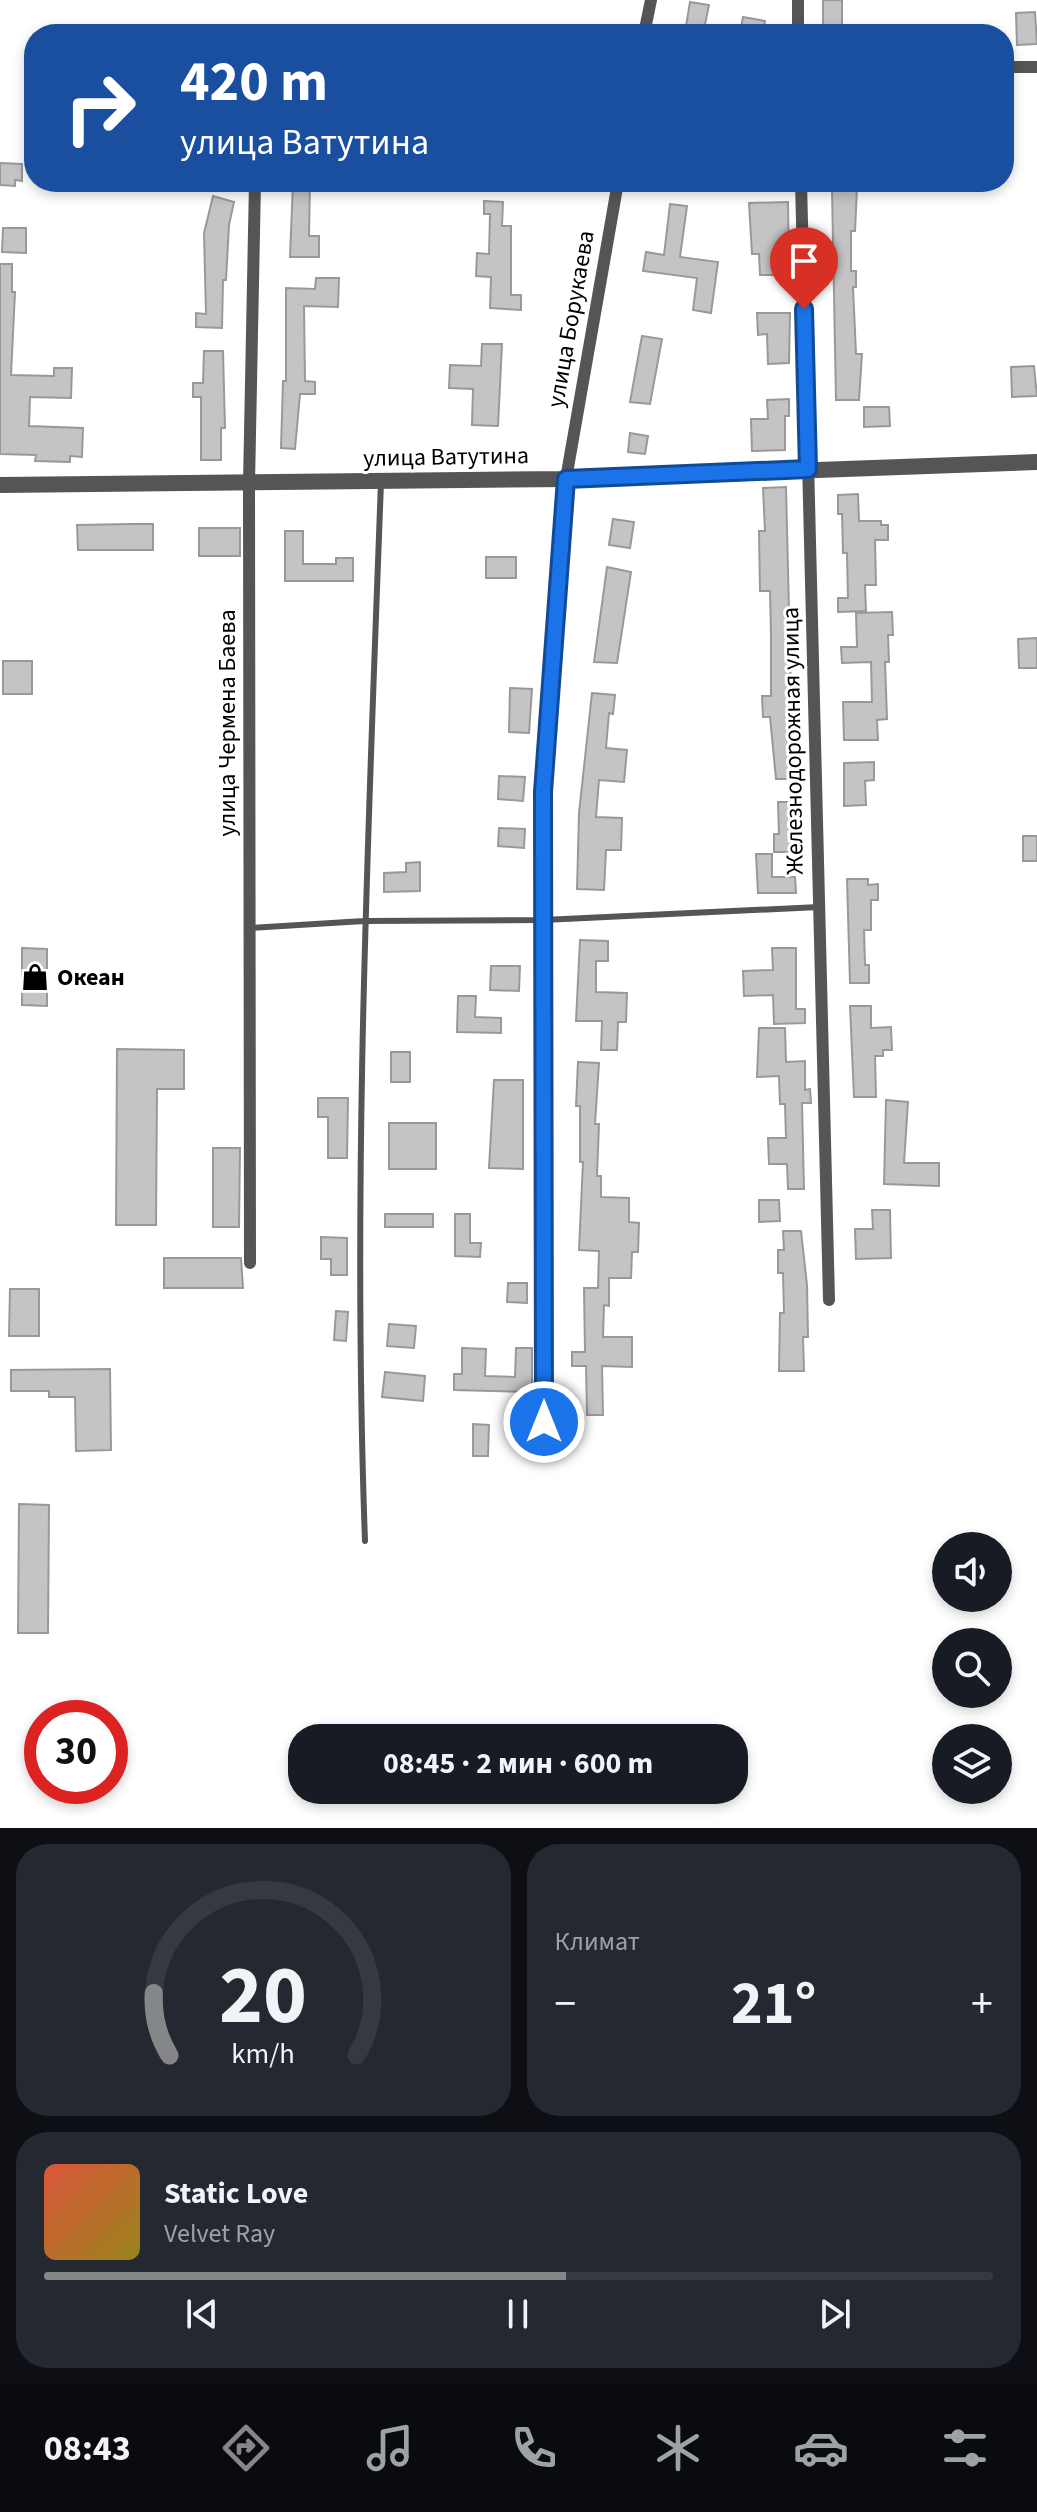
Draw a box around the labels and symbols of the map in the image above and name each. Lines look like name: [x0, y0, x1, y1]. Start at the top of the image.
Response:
pin: [770, 227, 838, 309]
street label: улица Борукаева: [538, 228, 604, 410]
street label: улица Ватутина: [363, 438, 529, 476]
street label: Железнодорожная улица: [773, 607, 813, 875]
street label: улица Чермена Баева: [210, 610, 245, 836]
place label: Океан: [57, 960, 125, 995]
shop icon: Океан: [20, 962, 50, 992]
position arrow: [502, 1380, 586, 1464]
speed limit sign: 30: [24, 1700, 128, 1804]

